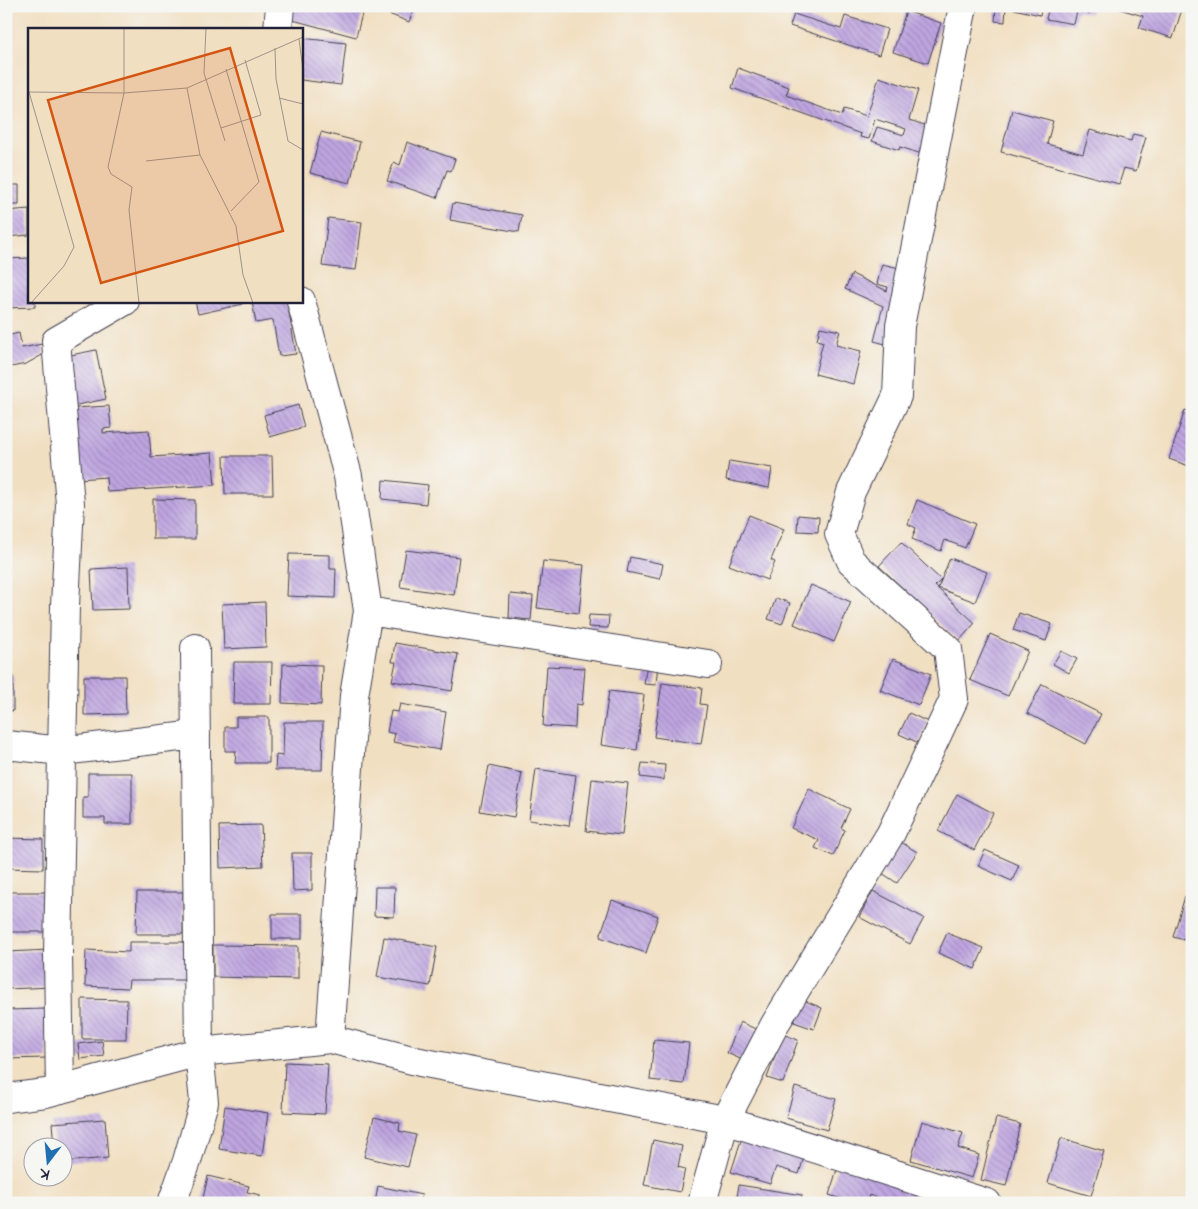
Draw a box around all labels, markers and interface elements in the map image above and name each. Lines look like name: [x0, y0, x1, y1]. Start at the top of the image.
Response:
inset map: [28, 28, 302, 302]
north arrow: [22, 1136, 72, 1186]
text: K: [36, 1163, 52, 1184]

